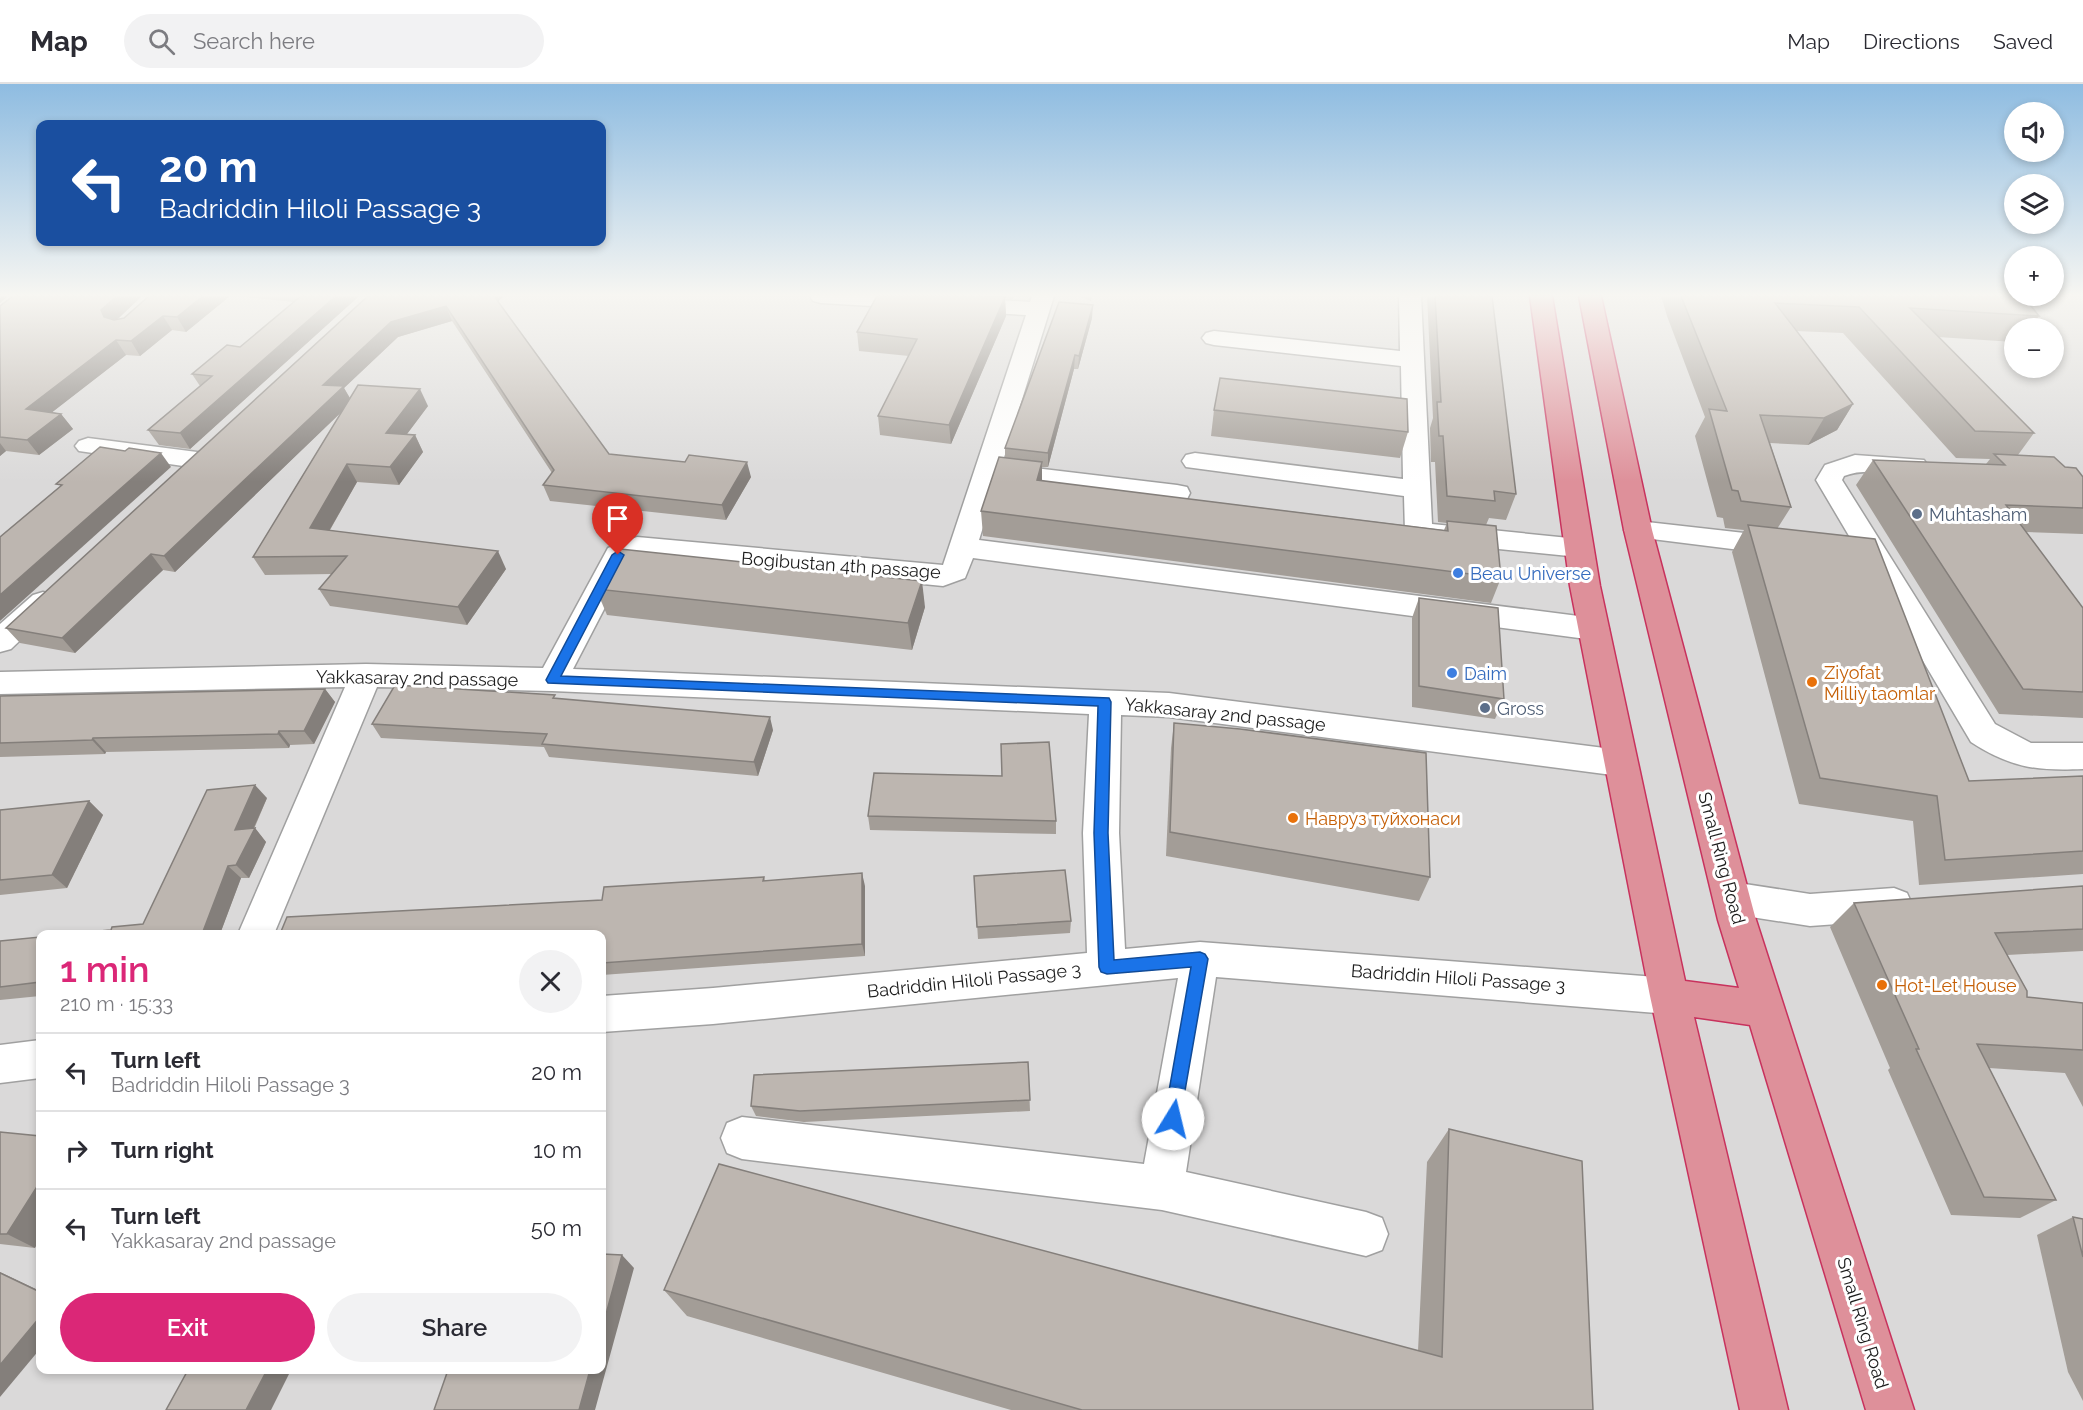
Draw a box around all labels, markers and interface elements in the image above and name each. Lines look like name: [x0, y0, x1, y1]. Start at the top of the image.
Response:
search box: [124, 14, 544, 68]
text: Map: [30, 25, 88, 58]
icon: search: [145, 25, 178, 58]
text: Search here: [193, 28, 315, 54]
text: Map: [1787, 29, 1830, 54]
text: Directions: [1863, 29, 1960, 54]
text: Saved: [1993, 29, 2053, 54]
map controls: [2004, 102, 2064, 378]
button: sound: [2004, 102, 2064, 162]
text: 20 m: [159, 143, 258, 192]
icon: left: [60, 144, 138, 222]
button: layers: [2004, 174, 2064, 234]
text: Badriddin Hiloli Passage 3: [159, 193, 481, 224]
button: +: [2004, 246, 2064, 306]
button: −: [2004, 318, 2064, 378]
pin: [592, 493, 643, 555]
icon: arrive: [601, 502, 634, 535]
place label: Muhtasham: [1929, 504, 2027, 525]
marker: Muhtasham: [1910, 507, 1924, 521]
street label: Bogibustan 4th passage: [741, 548, 942, 582]
place label: Beau Universe: [1470, 563, 1591, 584]
marker: Beau Universe: [1451, 566, 1465, 580]
place label: Ziyofat Milliy taomlar: [1824, 662, 1936, 704]
place label: Daim: [1464, 663, 1507, 684]
street label: Yakkasaray 2nd passage: [316, 666, 519, 690]
marker: Daim: [1445, 666, 1459, 680]
marker: Ziyofat Milliy taomlar: [1805, 675, 1819, 689]
street label: Yakkasaray 2nd passage: [1123, 693, 1327, 735]
place label: Gross: [1497, 698, 1544, 719]
marker: Gross: [1478, 701, 1492, 715]
street label: Small Ring Road: [1694, 790, 1750, 926]
place label: Навруз туйхонаси: [1305, 808, 1461, 829]
marker: Навруз туйхонаси: [1286, 811, 1300, 825]
text: 1 min: [60, 948, 149, 990]
button: close: [519, 950, 582, 1013]
street label: Badriddin Hiloli Passage 3: [866, 958, 1082, 1002]
street label: Badriddin Hiloli Passage 3: [1350, 960, 1566, 996]
place label: Hot-Let House: [1894, 975, 2017, 996]
marker: Hot-Let House: [1875, 978, 1889, 992]
text: 210 m · 15:33: [60, 992, 173, 1016]
text: Turn left: [111, 1047, 201, 1073]
icon: left: [60, 1056, 93, 1089]
text: 20 m: [531, 1059, 582, 1085]
text: Badriddin Hiloli Passage 3: [111, 1073, 350, 1097]
position arrow: [1141, 1087, 1205, 1151]
icon: right: [60, 1134, 93, 1167]
text: Turn right: [111, 1137, 214, 1163]
text: 10 m: [533, 1137, 582, 1163]
text: Turn left: [111, 1203, 201, 1229]
icon: left: [60, 1212, 93, 1245]
text: 50 m: [531, 1215, 582, 1241]
text: Yakkasaray 2nd passage: [111, 1229, 336, 1253]
street label: Small Ring Road: [1833, 1255, 1893, 1391]
button: Exit: [60, 1293, 315, 1362]
button: Share: [327, 1293, 582, 1362]

